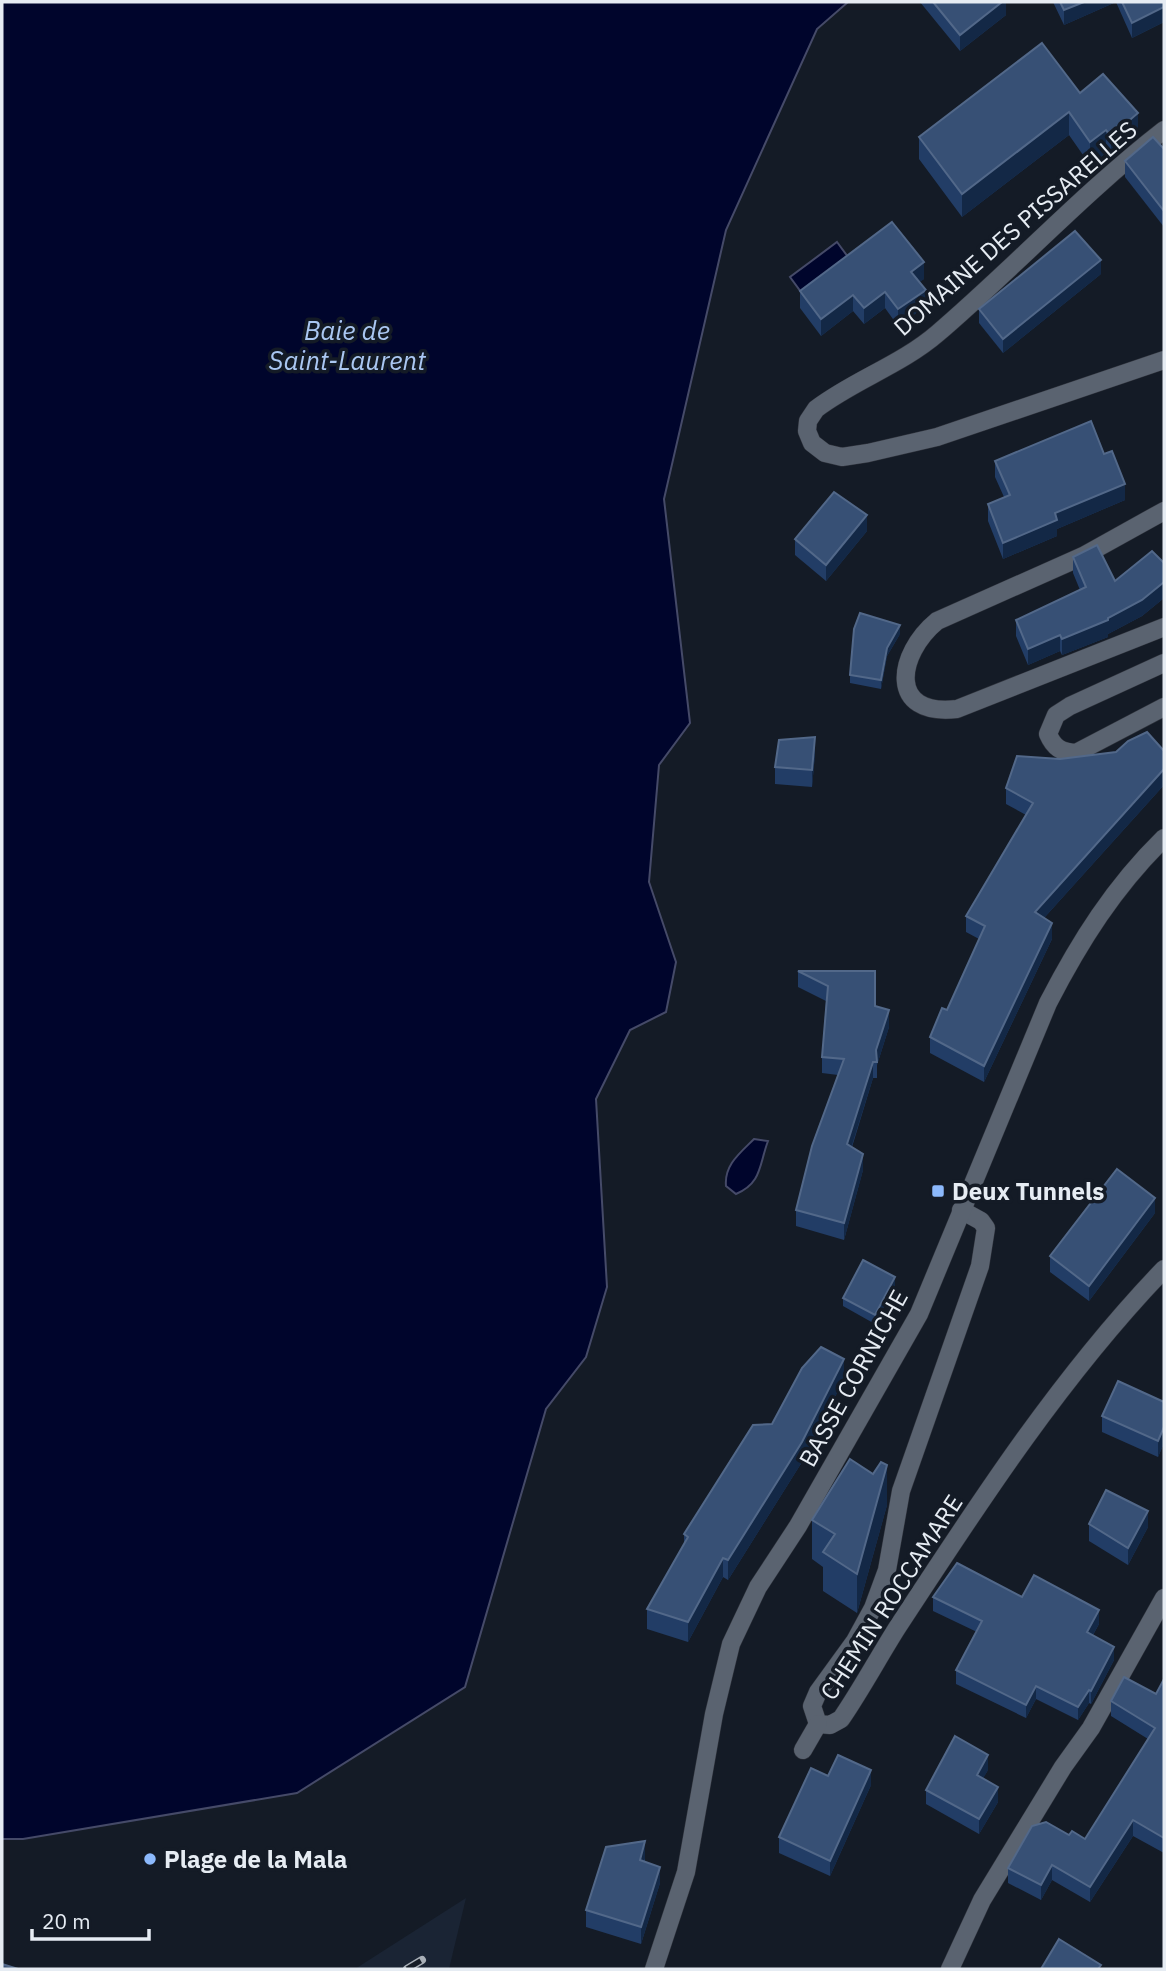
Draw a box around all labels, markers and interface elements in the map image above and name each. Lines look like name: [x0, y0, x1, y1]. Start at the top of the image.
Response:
street label: DOMAINE DES PISSARELLES: [887, 113, 1143, 343]
water label: Baie de Saint-Laurent: [268, 313, 426, 377]
place label: Deux Tunnels: [952, 1175, 1104, 1207]
marker: Deux Tunnels: [930, 1183, 946, 1199]
street label: BASSE CORNICHE: [791, 1284, 915, 1472]
street label: CHEMIN ROCCAMARE: [813, 1488, 969, 1706]
place label: Plage de la Mala: [164, 1843, 348, 1875]
marker: Plage de la Mala: [142, 1851, 158, 1867]
scale bar: [32, 1898, 149, 1942]
text: 20 m: [42, 1907, 91, 1935]

